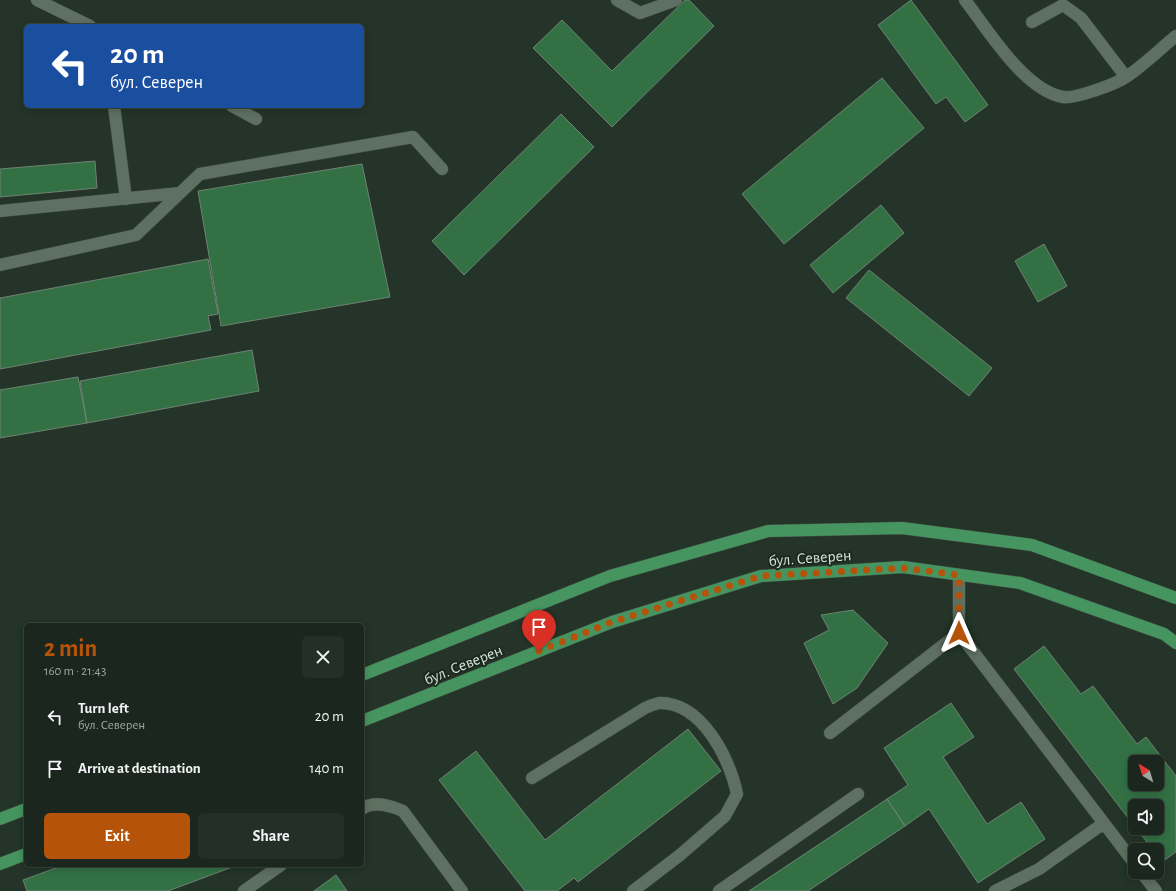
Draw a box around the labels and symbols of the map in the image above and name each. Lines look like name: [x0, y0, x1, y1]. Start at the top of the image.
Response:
street label: бул. Северен: [768, 547, 852, 570]
pin: [522, 610, 556, 651]
position arrow: [938, 612, 980, 654]
street label: бул. Северен: [422, 642, 505, 689]
north arrow: [1128, 755, 1164, 791]

